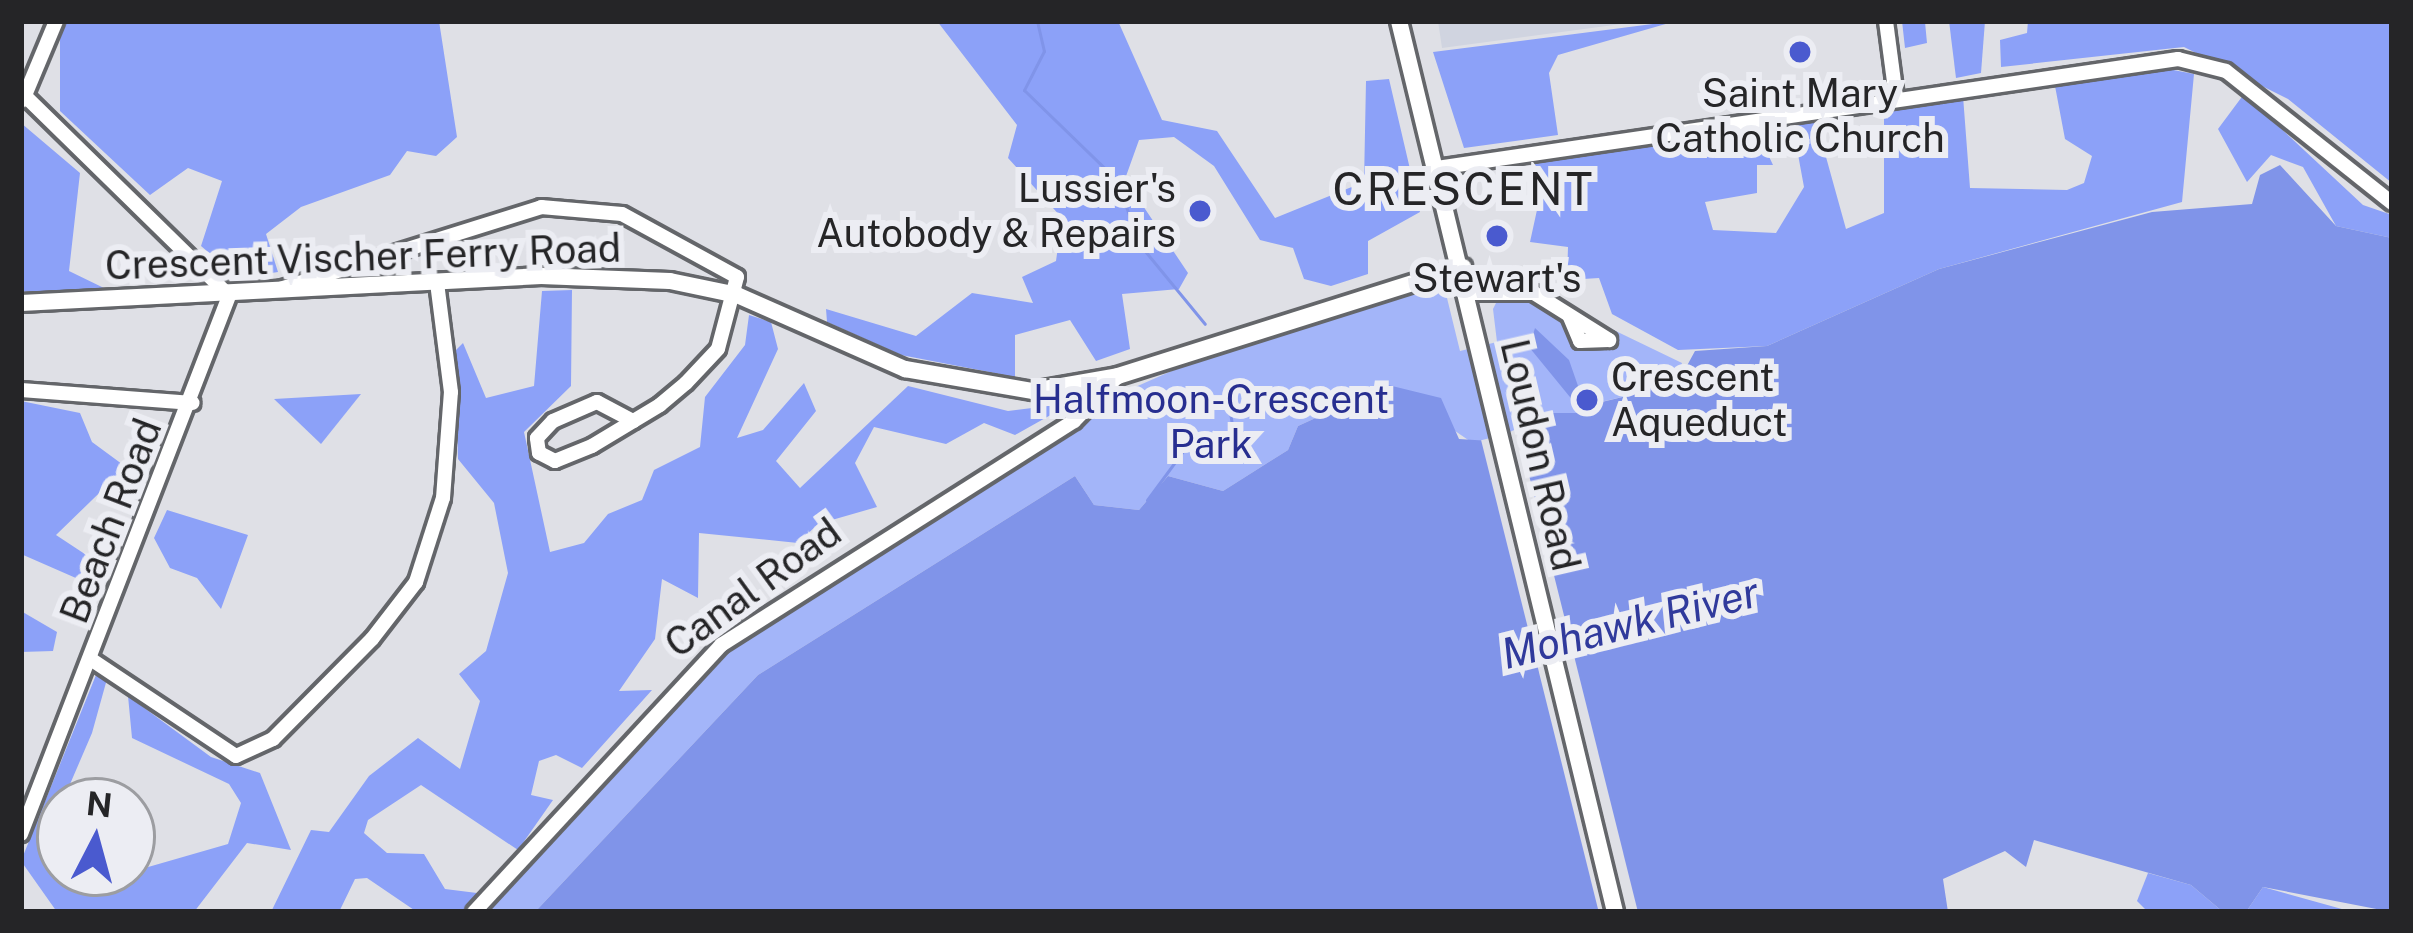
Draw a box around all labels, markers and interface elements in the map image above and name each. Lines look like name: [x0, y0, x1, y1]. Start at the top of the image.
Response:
marker: Saint Mary Catholic Church: [1787, 39, 1813, 65]
place label: Saint Mary Catholic Church: [1655, 71, 1945, 162]
district label: CRESCENT: [1333, 162, 1595, 216]
place label: Lussier's Autobody & Repairs: [816, 166, 1176, 257]
marker: Lussier's Autobody & Repairs: [1187, 198, 1213, 224]
marker: Stewart's: [1484, 223, 1510, 249]
street label: Crescent Vischer Ferry Road: [104, 225, 622, 289]
place label: Stewart's: [1413, 255, 1581, 301]
street label: Loudon Road: [1491, 335, 1589, 575]
place label: Crescent Aqueduct: [1611, 355, 1787, 446]
park label: Halfmoon-Crescent Park: [1033, 377, 1389, 468]
marker: Crescent Aqueduct: [1574, 387, 1600, 413]
street label: Beach Road: [51, 412, 171, 630]
street label: Canal Road: [656, 509, 850, 667]
water label: Mohawk River: [1496, 567, 1764, 679]
north arrow: [36, 777, 156, 897]
text: N: [85, 784, 114, 824]

